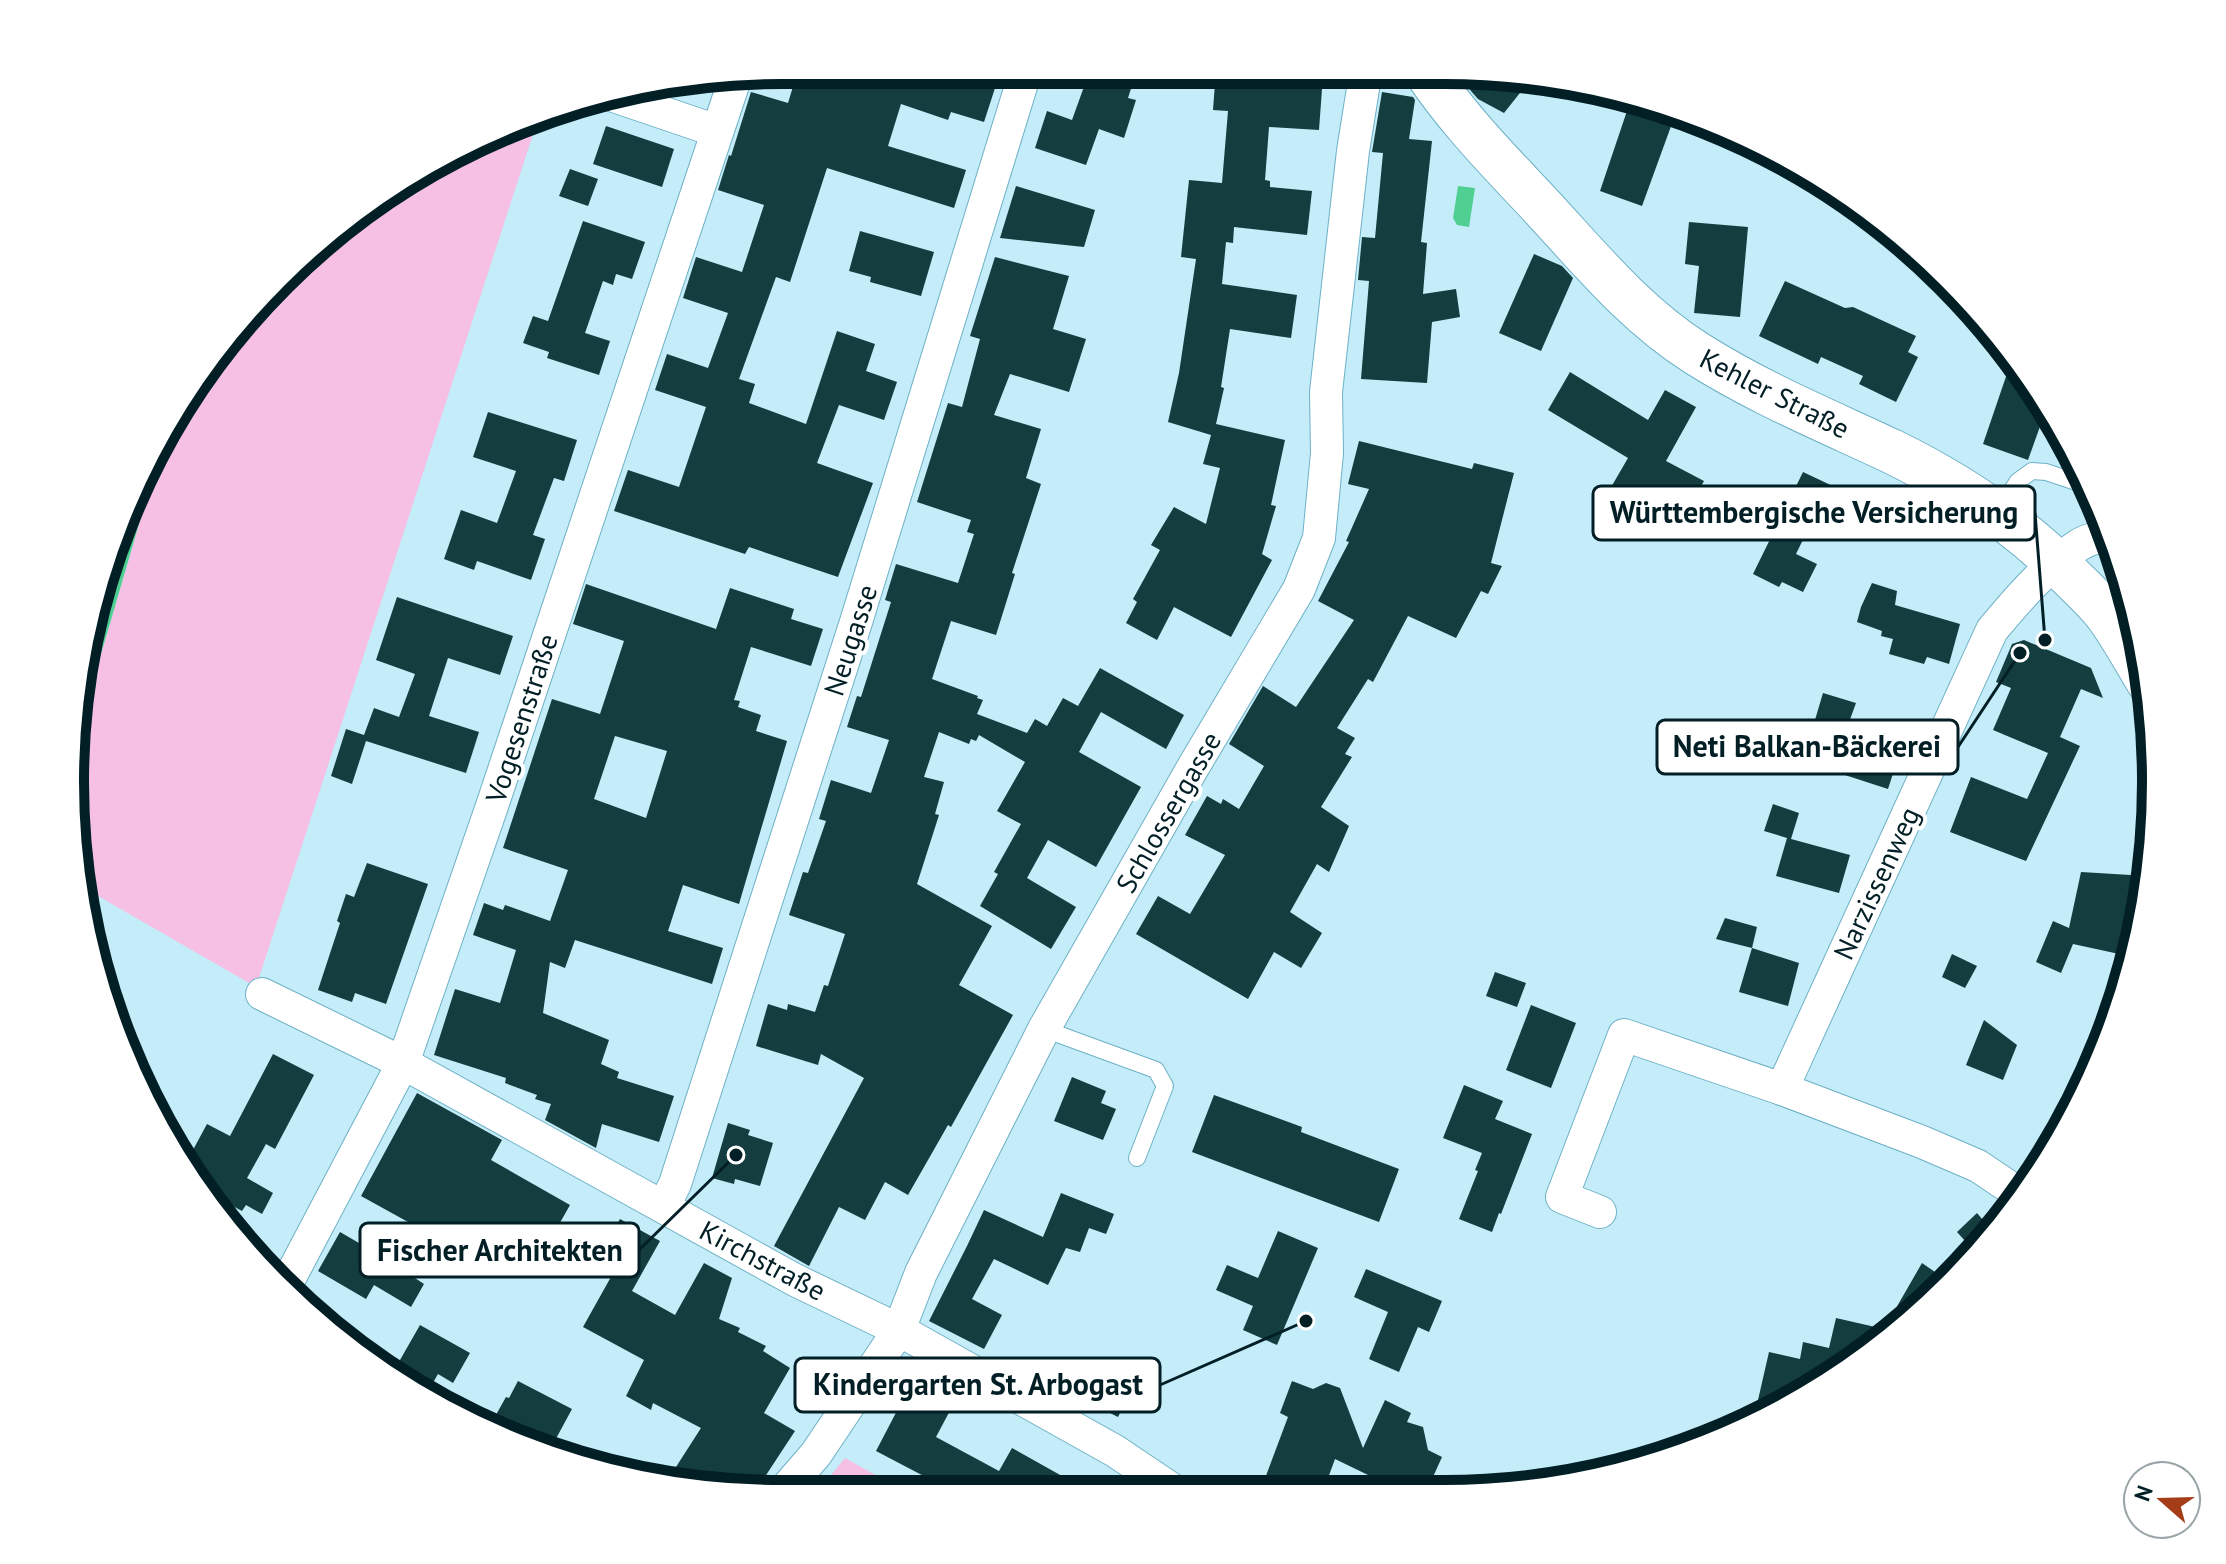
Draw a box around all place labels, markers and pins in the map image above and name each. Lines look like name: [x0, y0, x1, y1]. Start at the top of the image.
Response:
callout: Württembergische Versicherung: [1593, 486, 2035, 540]
callout: Neti Balkan-Bäckerei: [1657, 720, 1958, 774]
callout: Fischer Architekten: [360, 1223, 639, 1277]
callout: Kindergarten St. Arbogast: [795, 1358, 1160, 1412]

